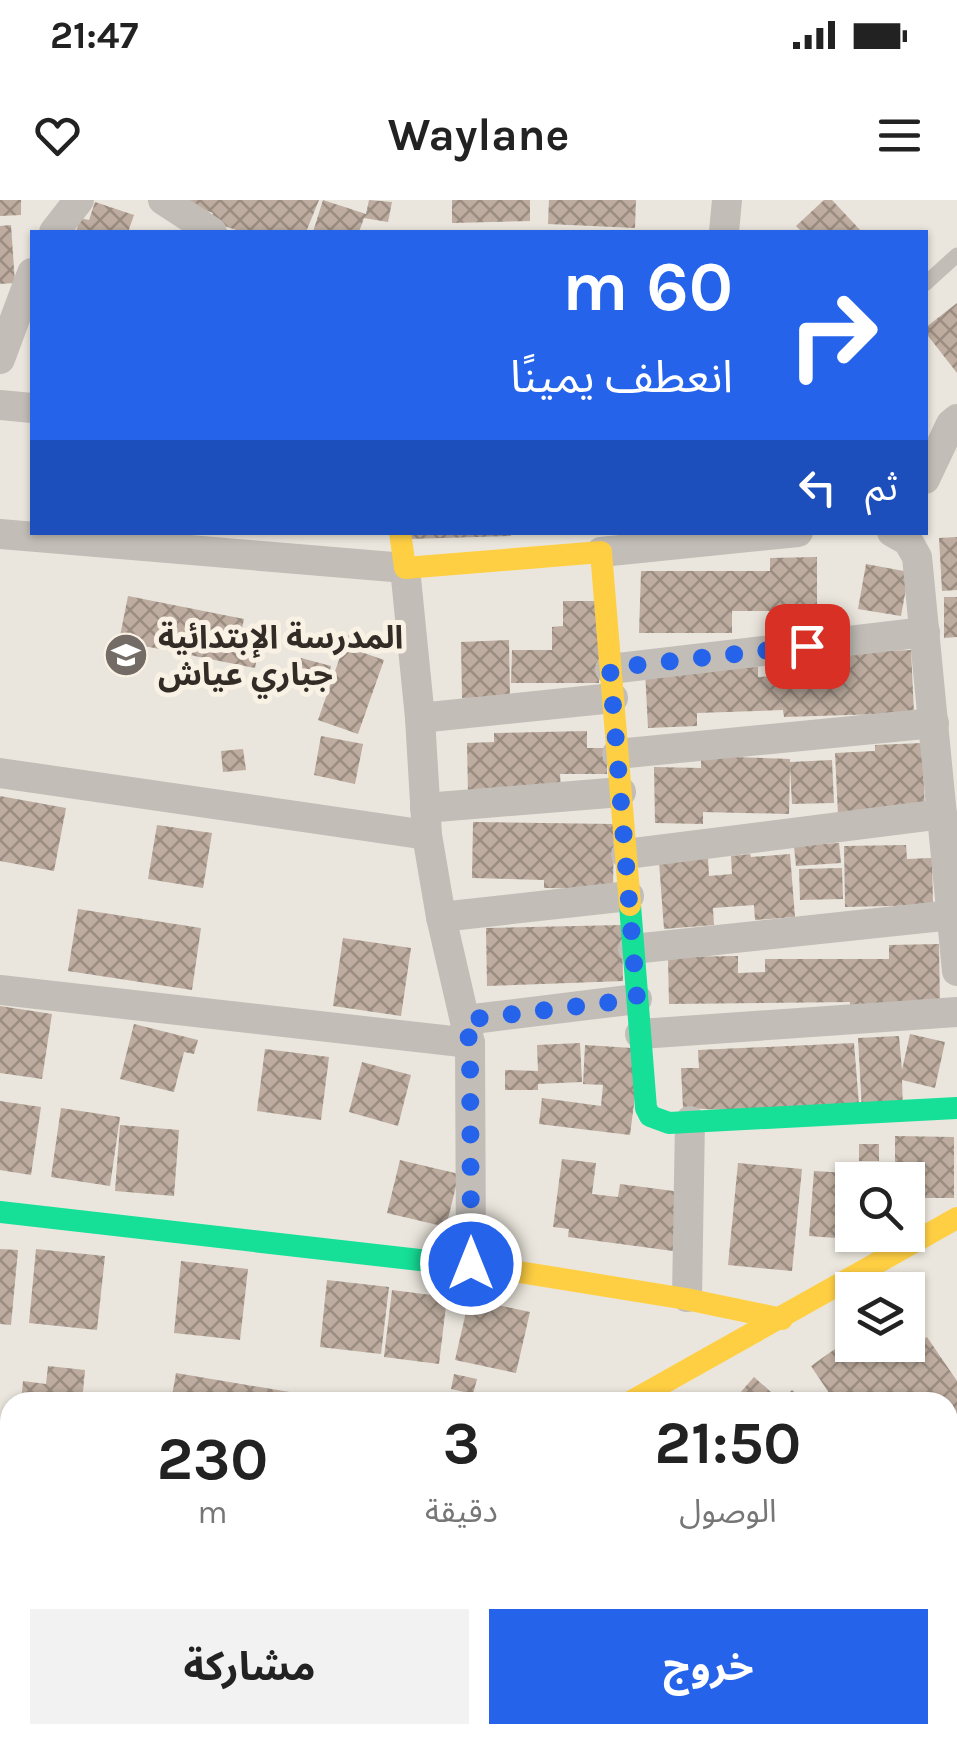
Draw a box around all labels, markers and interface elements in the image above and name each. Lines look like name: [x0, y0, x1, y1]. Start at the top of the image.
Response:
text: 21:47: [50, 13, 138, 58]
icon: heart: [30, 108, 85, 163]
icon: menu: [872, 108, 927, 163]
text: Waylane: [388, 109, 569, 161]
text: 60 m: [562, 246, 733, 328]
icon: right: [768, 270, 898, 400]
text: انعطف يمينًا: [510, 351, 733, 403]
icon: left: [790, 460, 845, 515]
text: ثم: [865, 465, 898, 510]
pin: [765, 604, 850, 689]
place label: المدرسة الإبتدائية جباري عياش: [158, 619, 403, 699]
icon: arrive: [780, 619, 835, 674]
school or university icon: المدرسة الإبتدائية جباري عياش: [103, 632, 149, 678]
map controls: [835, 1162, 925, 1362]
button: search: [835, 1162, 925, 1252]
position arrow: [419, 1212, 523, 1316]
button: layers: [835, 1272, 925, 1362]
text: 3: [443, 1408, 480, 1478]
text: 21:50: [655, 1408, 801, 1478]
text: 230: [157, 1424, 268, 1494]
text: دقيقة: [425, 1493, 498, 1530]
text: الوصول: [679, 1493, 777, 1530]
text: m: [198, 1494, 227, 1531]
button: مشاركة: [30, 1609, 469, 1724]
button: خروج: [489, 1609, 928, 1724]

